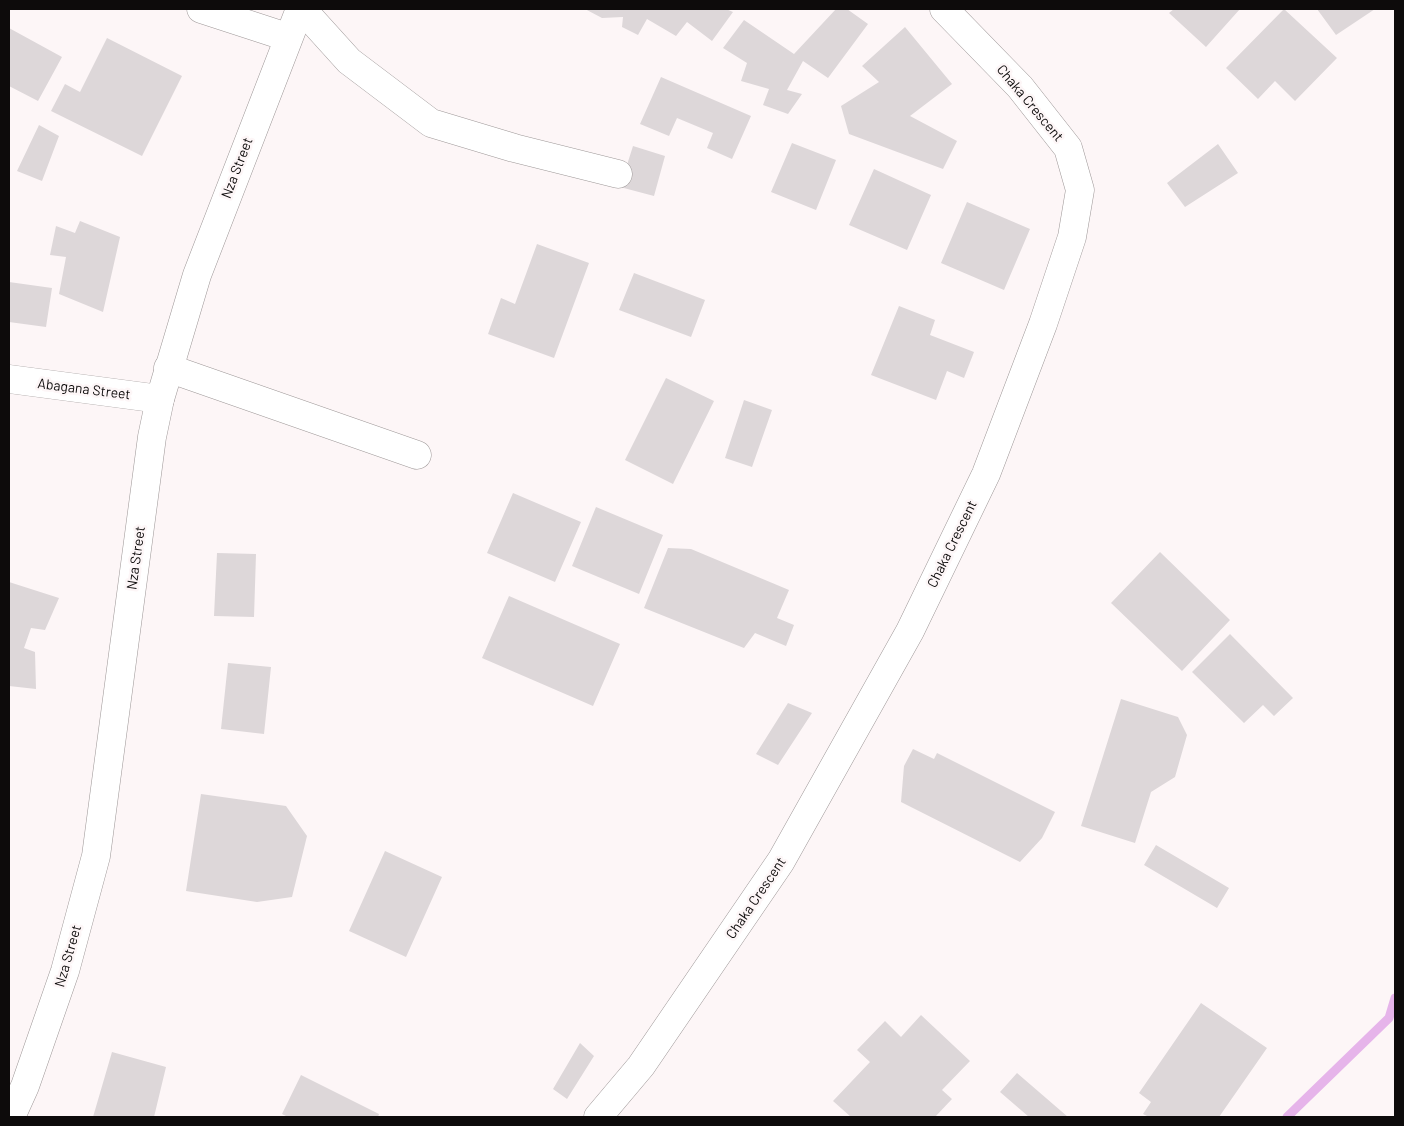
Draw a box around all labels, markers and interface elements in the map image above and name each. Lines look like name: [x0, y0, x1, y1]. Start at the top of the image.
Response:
street label: Chaka Crescent: [993, 61, 1067, 145]
street label: Nza Street: [218, 135, 256, 201]
street label: Abagana Street: [36, 375, 132, 403]
street label: Chaka Crescent: [924, 498, 980, 590]
street label: Nza Street: [123, 525, 149, 591]
street label: Chaka Crescent: [722, 854, 790, 942]
street label: Nza Street: [51, 923, 85, 989]

